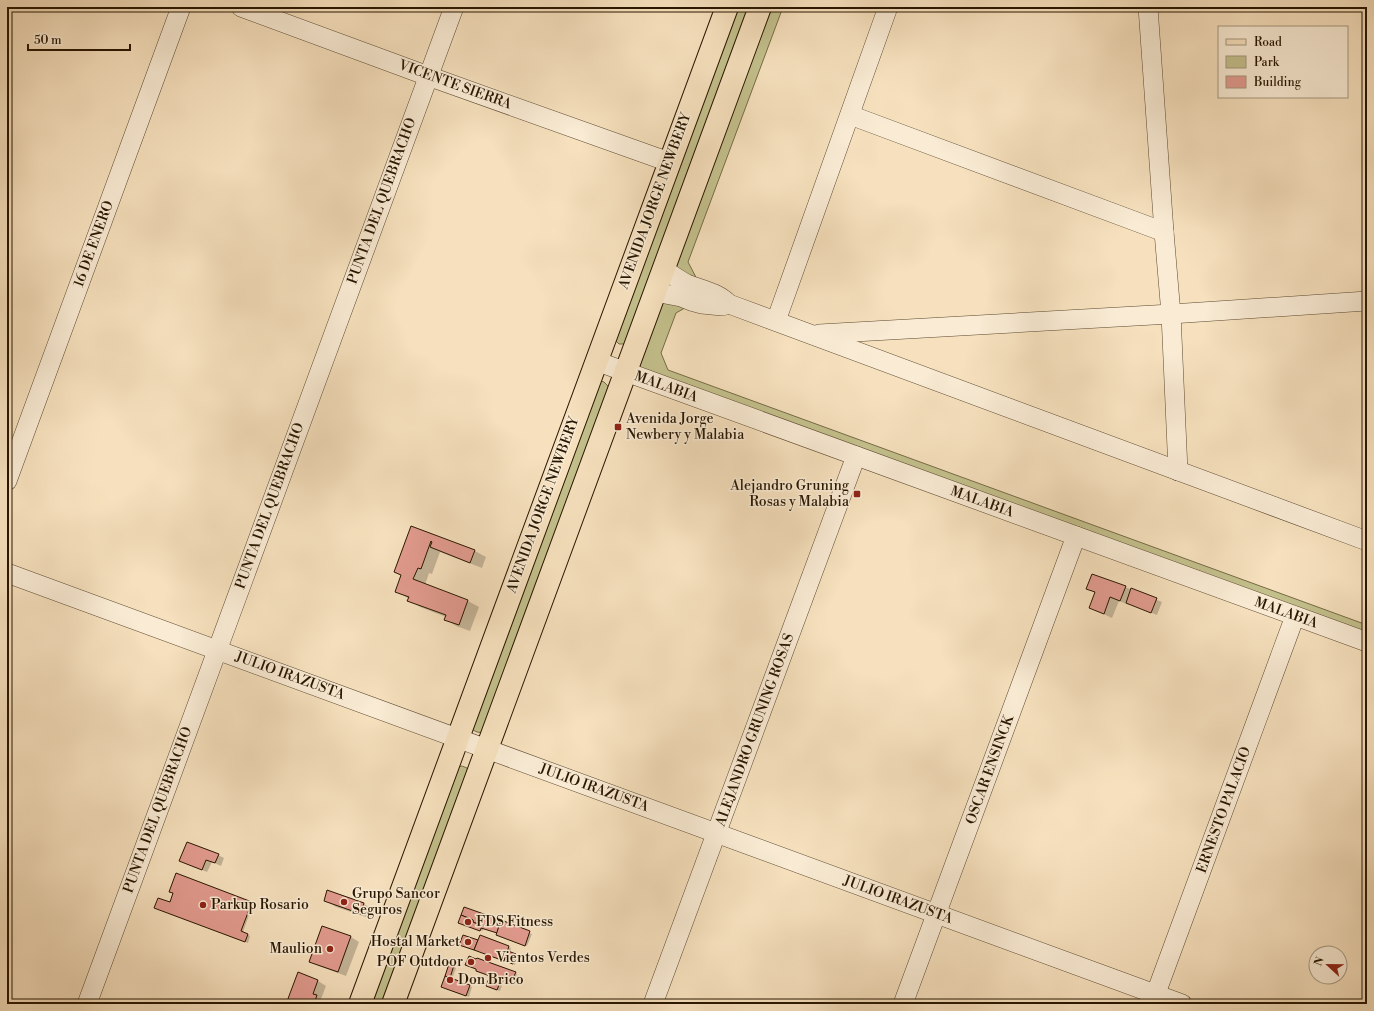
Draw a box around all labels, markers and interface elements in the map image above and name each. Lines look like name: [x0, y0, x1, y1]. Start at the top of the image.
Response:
scale bar: [28, 26, 130, 52]
legend: [1218, 26, 1348, 98]
text: 50 m: [34, 33, 62, 48]
text: Road: [1254, 35, 1282, 50]
text: Park: [1254, 55, 1280, 70]
street label: VICENTE SIERRA: [395, 56, 514, 114]
text: Building: [1253, 75, 1302, 90]
street label: AVENIDA JORGE NEWBERY: [614, 110, 696, 293]
street label: PUNTA DEL QUEBRACHO: [343, 115, 421, 287]
street label: 16 DE ENERO: [70, 198, 118, 290]
street label: MALABIA: [632, 367, 701, 407]
place label: Avenida Jorge Newbery y Malabia: [625, 410, 745, 444]
street label: AVENIDA JORGE NEWBERY: [502, 414, 584, 597]
street label: PUNTA DEL QUEBRACHO: [231, 420, 309, 592]
marker: Avenida Jorge Newbery y Malabia: [613, 422, 623, 432]
place label: Alejandro Gruning Rosas y Malabia: [729, 477, 850, 511]
street label: MALABIA: [948, 482, 1017, 522]
marker: Alejandro Gruning Rosas y Malabia: [852, 489, 862, 499]
street label: MALABIA: [1252, 593, 1321, 633]
street label: ALEJANDRO GRUNING ROSAS: [711, 631, 798, 830]
street label: JULIO IRAZUSTA: [232, 647, 348, 704]
street label: OSCAR ENSINCK: [962, 712, 1018, 827]
street label: PUNTA DEL QUEBRACHO: [119, 724, 197, 896]
street label: ERNESTO PALACIO: [1193, 744, 1255, 876]
street label: JULIO IRAZUSTA: [536, 759, 652, 816]
street label: JULIO IRAZUSTA: [840, 871, 956, 928]
place label: Grupo Sancor Seguros: [352, 885, 440, 919]
place label: Parkup Rosario: [211, 896, 309, 914]
marker: Grupo Sancor Seguros: [339, 897, 349, 907]
marker: Parkup Rosario: [198, 900, 208, 910]
place label: FDS Fitness: [476, 913, 553, 931]
marker: FDS Fitness: [463, 917, 473, 927]
place label: Hostal Market: [371, 933, 460, 951]
marker: Hostal Market: [463, 937, 473, 947]
place label: Maulion: [270, 940, 323, 958]
marker: Maulion: [325, 944, 335, 954]
north arrow: [1308, 945, 1348, 985]
place label: Vientos Verdes: [495, 949, 590, 967]
place label: POF Outdoor: [377, 953, 463, 971]
marker: Vientos Verdes: [483, 953, 493, 963]
text: N: [1312, 955, 1328, 968]
marker: POF Outdoor: [466, 957, 476, 967]
place label: Don Brico: [458, 971, 524, 989]
marker: Don Brico: [445, 975, 455, 985]

